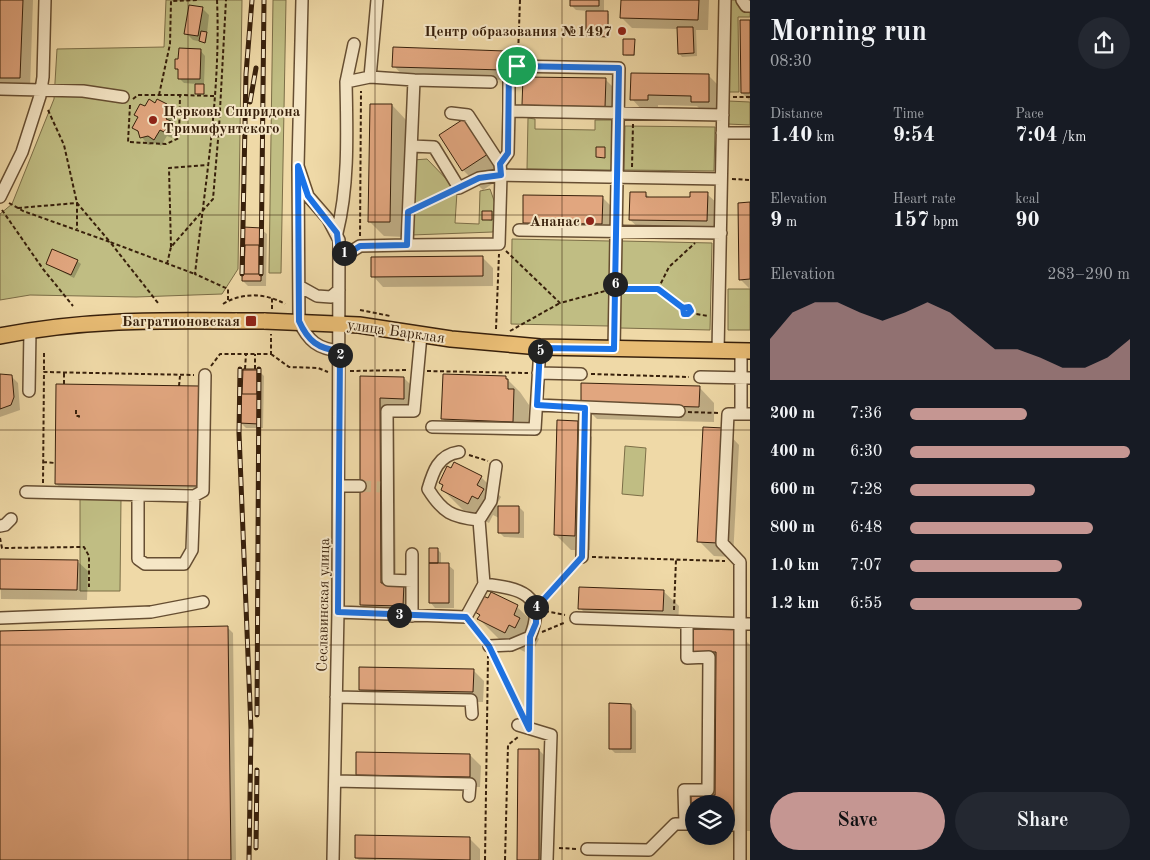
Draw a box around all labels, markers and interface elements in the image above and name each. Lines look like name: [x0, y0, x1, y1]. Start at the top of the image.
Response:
button: share: [1078, 17, 1130, 69]
text: Morning run: [770, 19, 927, 47]
place label: Центр образования №1497: [424, 25, 612, 40]
marker: Центр образования №1497: [616, 25, 628, 37]
pin: [496, 45, 538, 87]
icon: arrive: [503, 52, 531, 80]
text: 08:30: [770, 54, 812, 70]
place label: Церковь Спиридона Тримифунтского: [163, 105, 301, 137]
text: Distance: [770, 107, 823, 121]
text: Time: [893, 107, 924, 121]
text: Pace: [1015, 107, 1044, 121]
marker: Церковь Спиридона Тримифунтского: [147, 114, 159, 126]
text: 1.40: [770, 125, 812, 146]
text: 9:54: [893, 125, 935, 146]
text: 7:04: [1015, 125, 1058, 146]
text: km: [812, 130, 835, 144]
text: /km: [1058, 130, 1086, 144]
text: Elevation: [770, 192, 827, 206]
text: Heart rate: [893, 192, 956, 206]
text: kcal: [1015, 192, 1039, 206]
text: 9: [770, 210, 782, 231]
text: 157: [893, 210, 929, 231]
text: 90: [1015, 210, 1040, 231]
place label: Ананас: [529, 215, 580, 230]
marker: Ананас: [584, 215, 596, 227]
text: m: [782, 215, 797, 229]
text: bpm: [929, 215, 959, 229]
pin: 1: [332, 240, 356, 266]
text: 1: [340, 246, 349, 260]
text: Elevation: [770, 267, 835, 283]
text: 283–290 m: [1047, 267, 1130, 283]
pin: 6: [602, 272, 628, 296]
text: 6: [611, 277, 620, 291]
marker: Багратионовская: [244, 314, 258, 328]
place label: Багратионовская: [122, 315, 240, 330]
street label: улица Барклая: [346, 318, 446, 347]
pin: 5: [528, 338, 552, 364]
pin: 2: [328, 342, 352, 368]
text: 5: [536, 344, 545, 358]
text: 2: [336, 348, 345, 362]
text: 200 m: [770, 406, 815, 422]
text: 7:36: [850, 406, 882, 422]
text: 400 m: [770, 444, 815, 460]
text: 6:30: [850, 444, 882, 460]
text: 600 m: [770, 482, 815, 498]
text: 7:28: [850, 482, 882, 498]
text: 800 m: [770, 520, 815, 536]
text: 6:48: [850, 520, 882, 536]
street label: Сеславинская улица: [316, 537, 333, 672]
text: 1.0 km: [770, 558, 819, 574]
text: 7:07: [850, 558, 882, 574]
pin: 4: [524, 594, 548, 620]
text: 1.2 km: [770, 596, 819, 612]
text: 6:55: [850, 596, 882, 612]
text: 4: [532, 600, 541, 614]
pin: 3: [386, 602, 412, 628]
text: 3: [395, 608, 404, 622]
button: Save: [770, 792, 945, 850]
button: Share: [955, 792, 1130, 850]
map controls: [685, 795, 735, 845]
button: layers: [685, 795, 735, 845]

